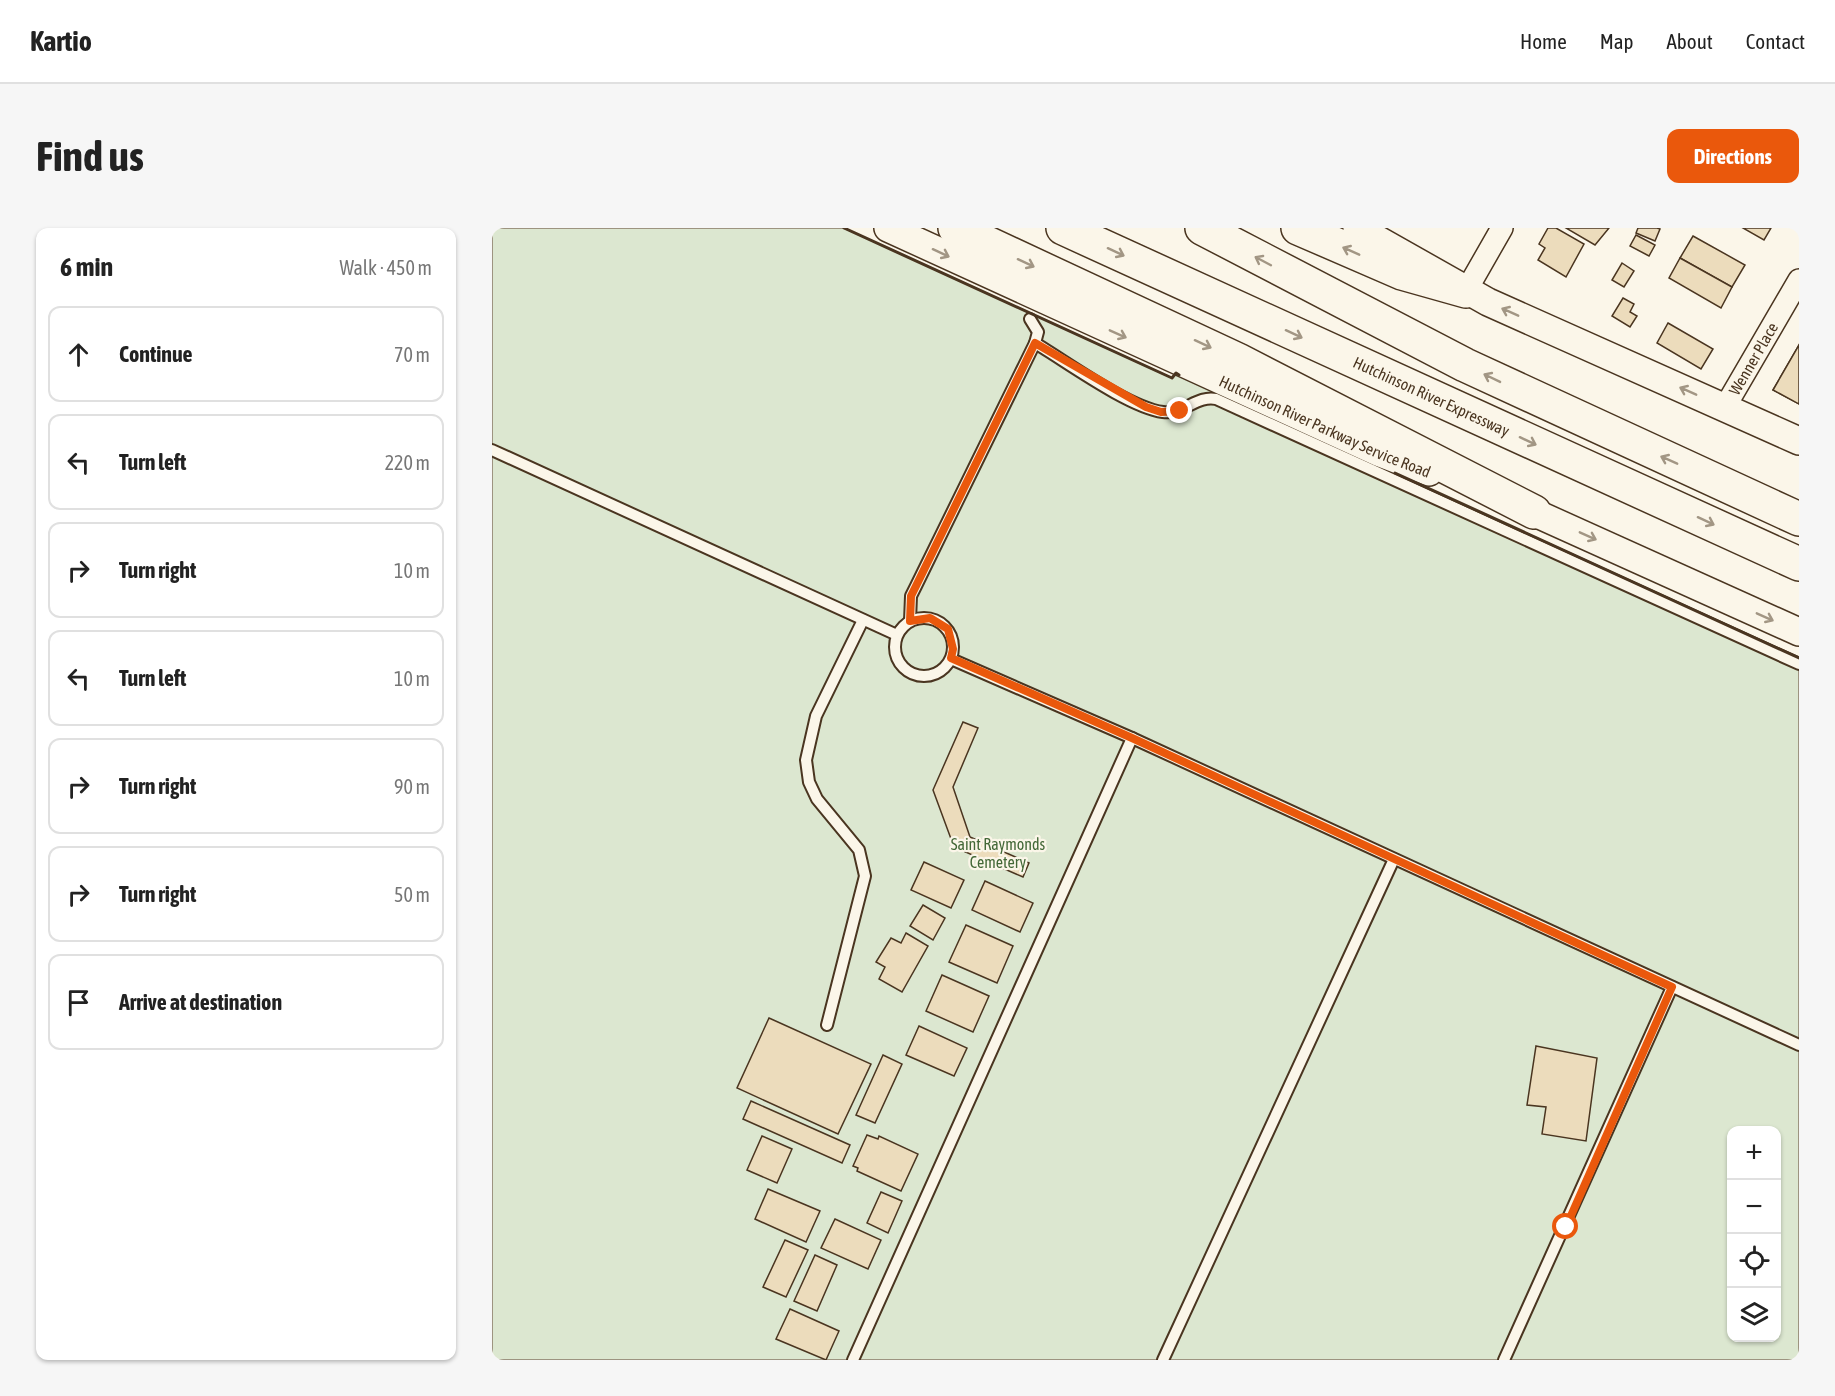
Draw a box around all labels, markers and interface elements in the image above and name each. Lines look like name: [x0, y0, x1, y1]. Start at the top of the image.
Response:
text: Kartio: [30, 25, 92, 57]
text: Home: [1520, 29, 1567, 53]
text: Map: [1600, 29, 1634, 53]
text: About: [1667, 29, 1713, 53]
text: Contact: [1746, 29, 1805, 53]
button: Directions: [1667, 129, 1799, 183]
text: Find us: [36, 132, 144, 180]
one-way arrow: [1343, 245, 1361, 256]
one-way arrow: [931, 247, 949, 259]
one-way arrow: [1107, 247, 1125, 259]
text: 6 min: [60, 252, 113, 282]
one-way arrow: [1255, 255, 1272, 267]
text: Walk · 450 m: [340, 256, 432, 279]
one-way arrow: [1017, 257, 1035, 269]
one-way arrow: [1501, 306, 1519, 317]
street label: Wenner Place: [1725, 319, 1781, 398]
one-way arrow: [1284, 328, 1302, 340]
one-way arrow: [1109, 329, 1127, 340]
icon: ahead: [62, 338, 95, 371]
one-way arrow: [1194, 339, 1212, 350]
text: Continue: [119, 341, 193, 367]
text: 70 m: [394, 343, 430, 366]
street label: Hutchinson River Expressway: [1350, 353, 1513, 441]
street label: Hutchinson River Parkway Service Road: [1216, 372, 1433, 481]
one-way arrow: [1484, 372, 1502, 384]
one-way arrow: [1680, 385, 1698, 396]
route end: [1166, 397, 1192, 423]
one-way arrow: [1519, 435, 1537, 447]
icon: left: [62, 446, 95, 479]
text: Turn left: [119, 449, 186, 475]
text: 220 m: [385, 451, 430, 474]
one-way arrow: [1661, 454, 1679, 466]
one-way arrow: [1696, 516, 1714, 528]
one-way arrow: [1578, 531, 1596, 543]
icon: right: [62, 554, 95, 587]
text: Turn right: [119, 557, 196, 583]
text: 10 m: [394, 559, 430, 582]
one-way arrow: [1756, 611, 1774, 623]
icon: left: [62, 662, 95, 695]
text: Turn left: [119, 665, 186, 691]
text: 10 m: [394, 667, 430, 690]
icon: right: [62, 770, 95, 803]
text: Turn right: [119, 773, 196, 799]
text: 90 m: [394, 775, 430, 798]
park label: Saint Raymonds Cemetery: [951, 835, 1046, 872]
icon: right: [62, 878, 95, 911]
text: Turn right: [119, 881, 196, 907]
text: 50 m: [394, 883, 430, 906]
icon: arrive: [62, 986, 95, 1019]
text: Arrive at destination: [119, 989, 282, 1015]
map controls: [1727, 1126, 1781, 1342]
button: +: [1727, 1126, 1781, 1180]
button: −: [1727, 1180, 1781, 1234]
route start: [1552, 1213, 1578, 1239]
button: locate: [1727, 1234, 1781, 1288]
button: layers: [1727, 1288, 1781, 1342]

